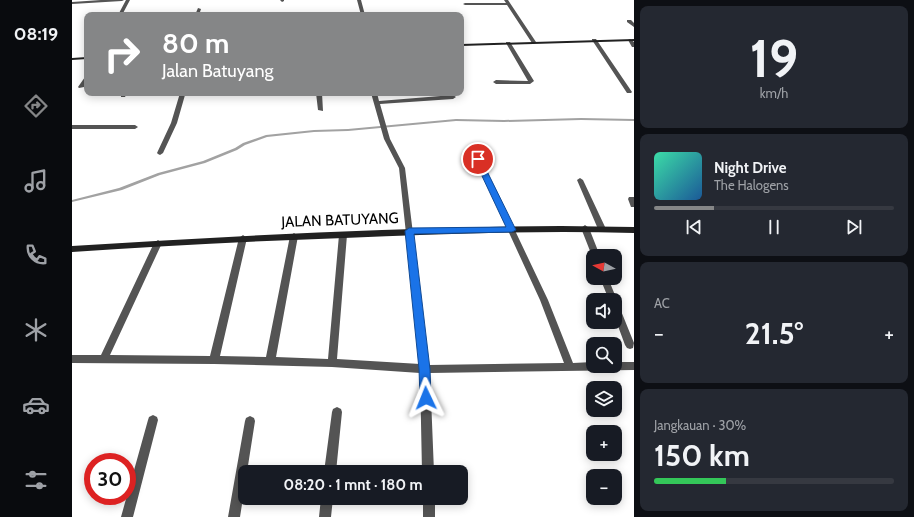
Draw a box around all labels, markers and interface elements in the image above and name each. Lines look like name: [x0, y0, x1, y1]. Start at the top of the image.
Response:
text: 08:19: [14, 23, 58, 45]
text: 80 m: [162, 26, 229, 60]
text: 19: [750, 27, 798, 90]
icon: right: [96, 28, 148, 80]
text: Jalan Batuyang: [162, 60, 273, 82]
text: km/h: [760, 85, 788, 101]
icon: directions: [22, 92, 50, 120]
pin: [461, 142, 495, 176]
icon: arrive: [467, 148, 489, 170]
text: Night Drive: [714, 159, 787, 177]
icon: music: [22, 167, 50, 195]
text: The Halogens: [714, 177, 789, 193]
street label: JALAN BATUYANG: [280, 209, 399, 231]
icon: previous: [683, 216, 705, 238]
icon: pause: [763, 216, 785, 238]
icon: next: [843, 216, 865, 238]
icon: phone: [22, 241, 50, 269]
north arrow: [586, 249, 622, 285]
map controls: [586, 249, 622, 505]
button: sound: [586, 293, 622, 329]
text: AC: [654, 295, 670, 311]
text: 21.5°: [745, 315, 803, 352]
icon: climate: [22, 316, 50, 344]
text: −: [654, 320, 664, 347]
text: +: [884, 320, 894, 347]
button: search: [586, 337, 622, 373]
position arrow: [405, 377, 447, 419]
button: layers: [586, 381, 622, 417]
icon: car: [22, 391, 50, 419]
text: Jangkauan · 30%: [654, 417, 746, 433]
button: +: [586, 425, 622, 461]
text: 150 km: [654, 437, 750, 474]
speed limit sign: 30: [84, 453, 136, 505]
icon: filters: [22, 466, 50, 494]
button: −: [586, 469, 622, 505]
text: 08:20 · 1 mnt · 180 m: [284, 476, 422, 494]

